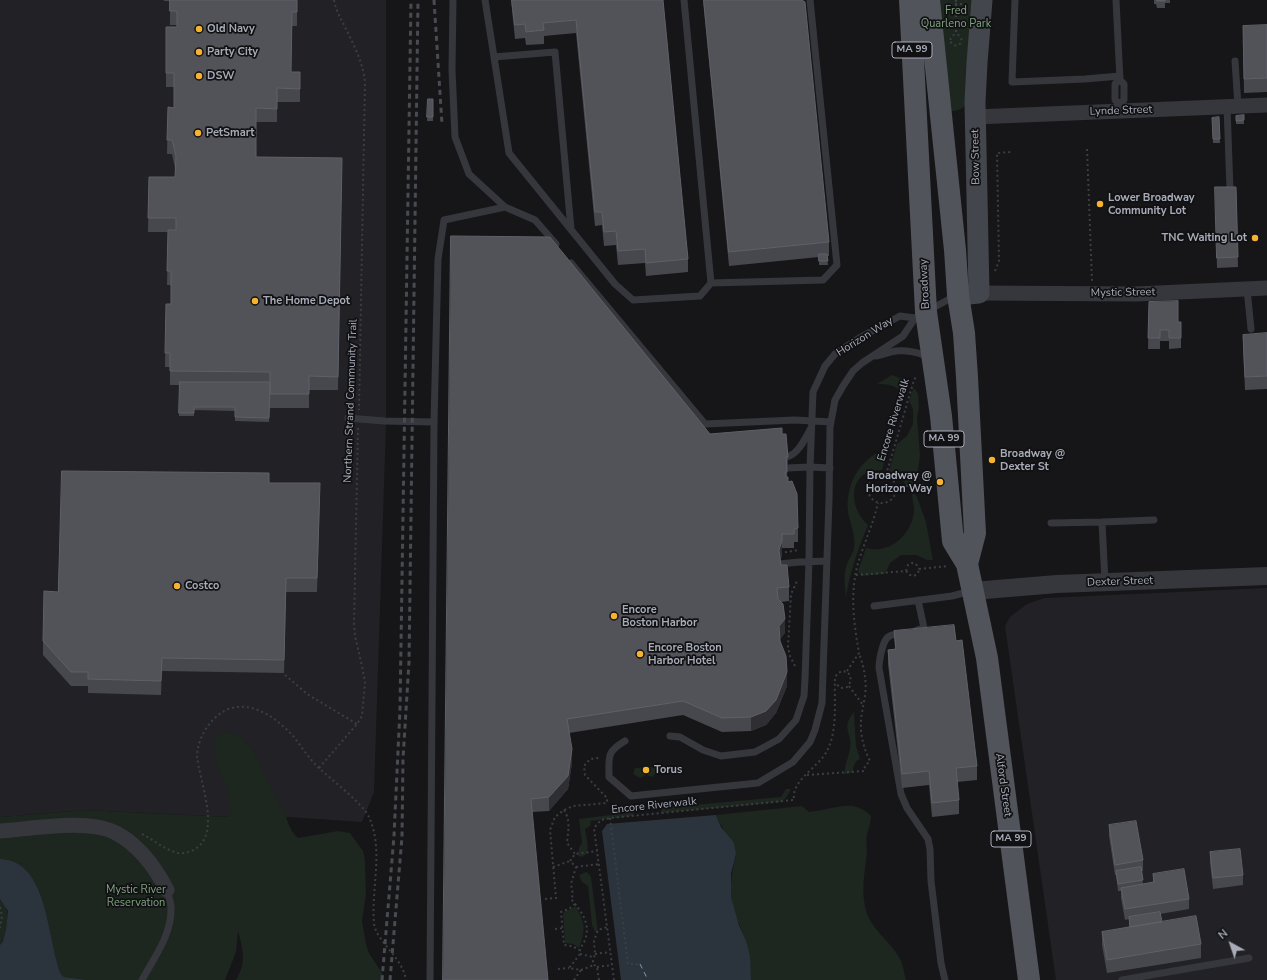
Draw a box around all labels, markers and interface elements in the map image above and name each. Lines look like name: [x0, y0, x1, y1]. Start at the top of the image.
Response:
park label: Fred Quarleno Park: [921, 4, 991, 30]
place label: Old Navy: [207, 22, 255, 36]
marker: Old Navy: [194, 24, 204, 34]
road number: MA 99: [892, 42, 932, 58]
place label: Party City: [207, 45, 258, 59]
marker: Party City: [194, 47, 204, 57]
place label: DSW: [207, 69, 234, 83]
marker: DSW: [194, 71, 204, 81]
street label: Lynde Street: [1090, 103, 1152, 119]
place label: PetSmart: [206, 126, 255, 140]
marker: PetSmart: [193, 128, 203, 138]
street label: Bow Street: [969, 129, 983, 185]
place label: Lower Broadway Community Lot: [1108, 191, 1195, 217]
marker: Lower Broadway Community Lot: [1095, 199, 1105, 209]
place label: TNC Waiting Lot: [1161, 231, 1247, 245]
marker: TNC Waiting Lot: [1250, 233, 1260, 243]
street label: Broadway: [917, 259, 933, 309]
street label: Mystic Street: [1091, 286, 1155, 300]
place label: The Home Depot: [263, 294, 350, 308]
marker: The Home Depot: [250, 296, 260, 306]
street label: Horizon Way: [834, 314, 896, 360]
street label: Northern Strand Community Trail: [342, 319, 360, 483]
street label: Encore Riverwalk: [875, 377, 913, 463]
road number: MA 99: [924, 431, 964, 447]
place label: Broadway @ Dexter St: [1000, 447, 1065, 473]
marker: Broadway @ Dexter St: [987, 455, 997, 465]
place label: Broadway @ Horizon Way: [866, 469, 932, 495]
marker: Broadway @ Horizon Way: [935, 477, 945, 487]
street label: Dexter Street: [1087, 574, 1153, 590]
place label: Costco: [185, 579, 219, 593]
marker: Costco: [172, 581, 182, 591]
place label: Encore Boston Harbor: [622, 603, 697, 629]
marker: Encore Boston Harbor: [609, 611, 619, 621]
place label: Encore Boston Harbor Hotel: [648, 641, 722, 667]
marker: Encore Boston Harbor Hotel: [635, 649, 645, 659]
street label: Alford Street: [992, 752, 1014, 818]
place label: Torus: [654, 763, 682, 777]
marker: Torus: [641, 765, 651, 775]
street label: Encore Riverwalk: [611, 795, 697, 817]
road number: MA 99: [991, 831, 1031, 847]
park label: Mystic River Reservation: [106, 883, 166, 909]
north arrow: [1211, 924, 1251, 964]
text: N: [1215, 926, 1231, 943]

